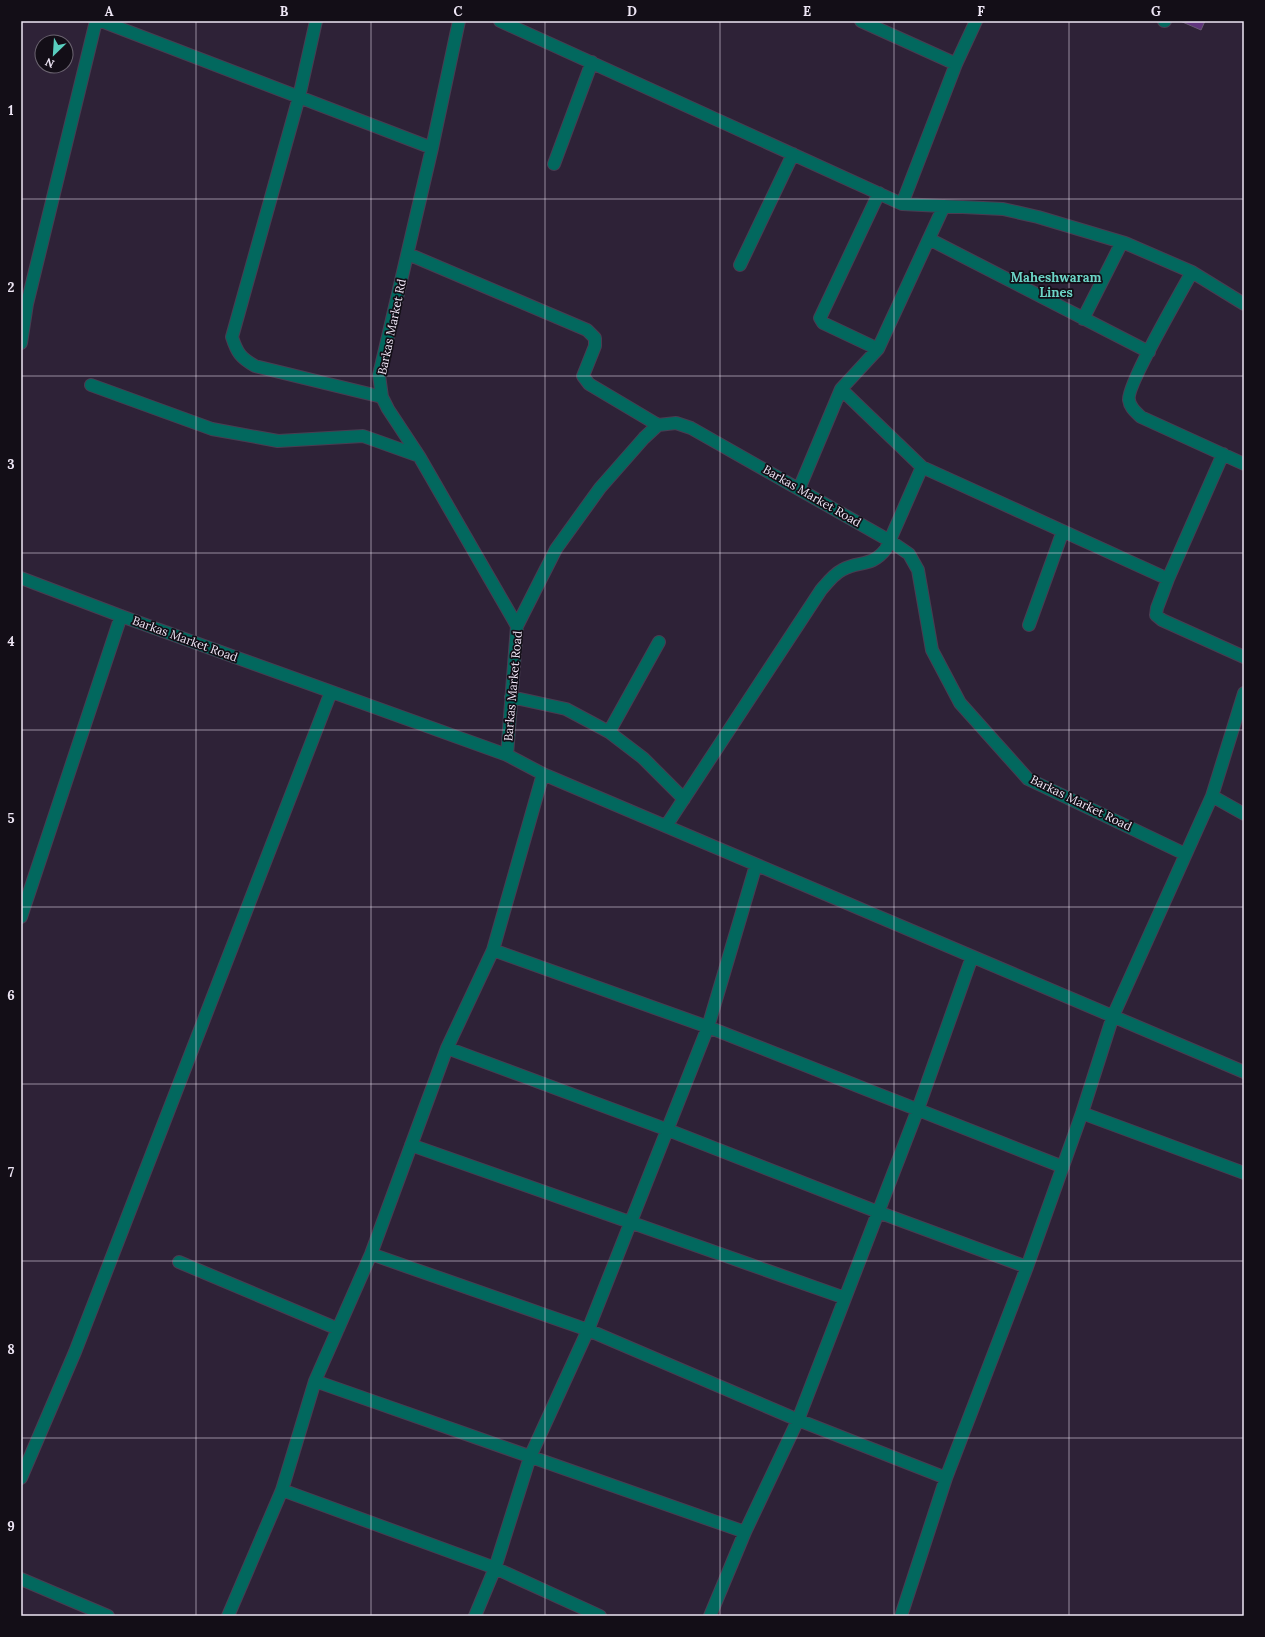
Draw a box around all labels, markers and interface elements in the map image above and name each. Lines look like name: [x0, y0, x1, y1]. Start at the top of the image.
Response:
text: A: [105, 3, 114, 20]
text: B: [280, 3, 289, 20]
text: C: [454, 3, 463, 20]
text: D: [627, 3, 637, 20]
text: E: [803, 3, 811, 20]
text: F: [977, 3, 985, 20]
text: G: [1151, 3, 1161, 20]
north arrow: [34, 34, 74, 74]
text: N: [43, 55, 57, 71]
text: 1: [8, 102, 14, 119]
district label: Maheshwaram Lines: [1011, 269, 1101, 301]
street label: Barkas Market Rd: [374, 278, 409, 376]
text: 2: [8, 279, 15, 296]
text: 3: [7, 456, 15, 473]
street label: Barkas Market Road: [760, 461, 864, 530]
street label: Barkas Market Road: [130, 613, 240, 665]
street label: Barkas Market Road: [500, 630, 525, 742]
text: 4: [7, 633, 15, 650]
street label: Barkas Market Road: [1028, 771, 1134, 834]
text: 5: [7, 810, 15, 827]
text: 6: [7, 987, 15, 1004]
text: 7: [8, 1164, 14, 1181]
text: 8: [7, 1341, 15, 1358]
text: 9: [7, 1518, 15, 1535]

